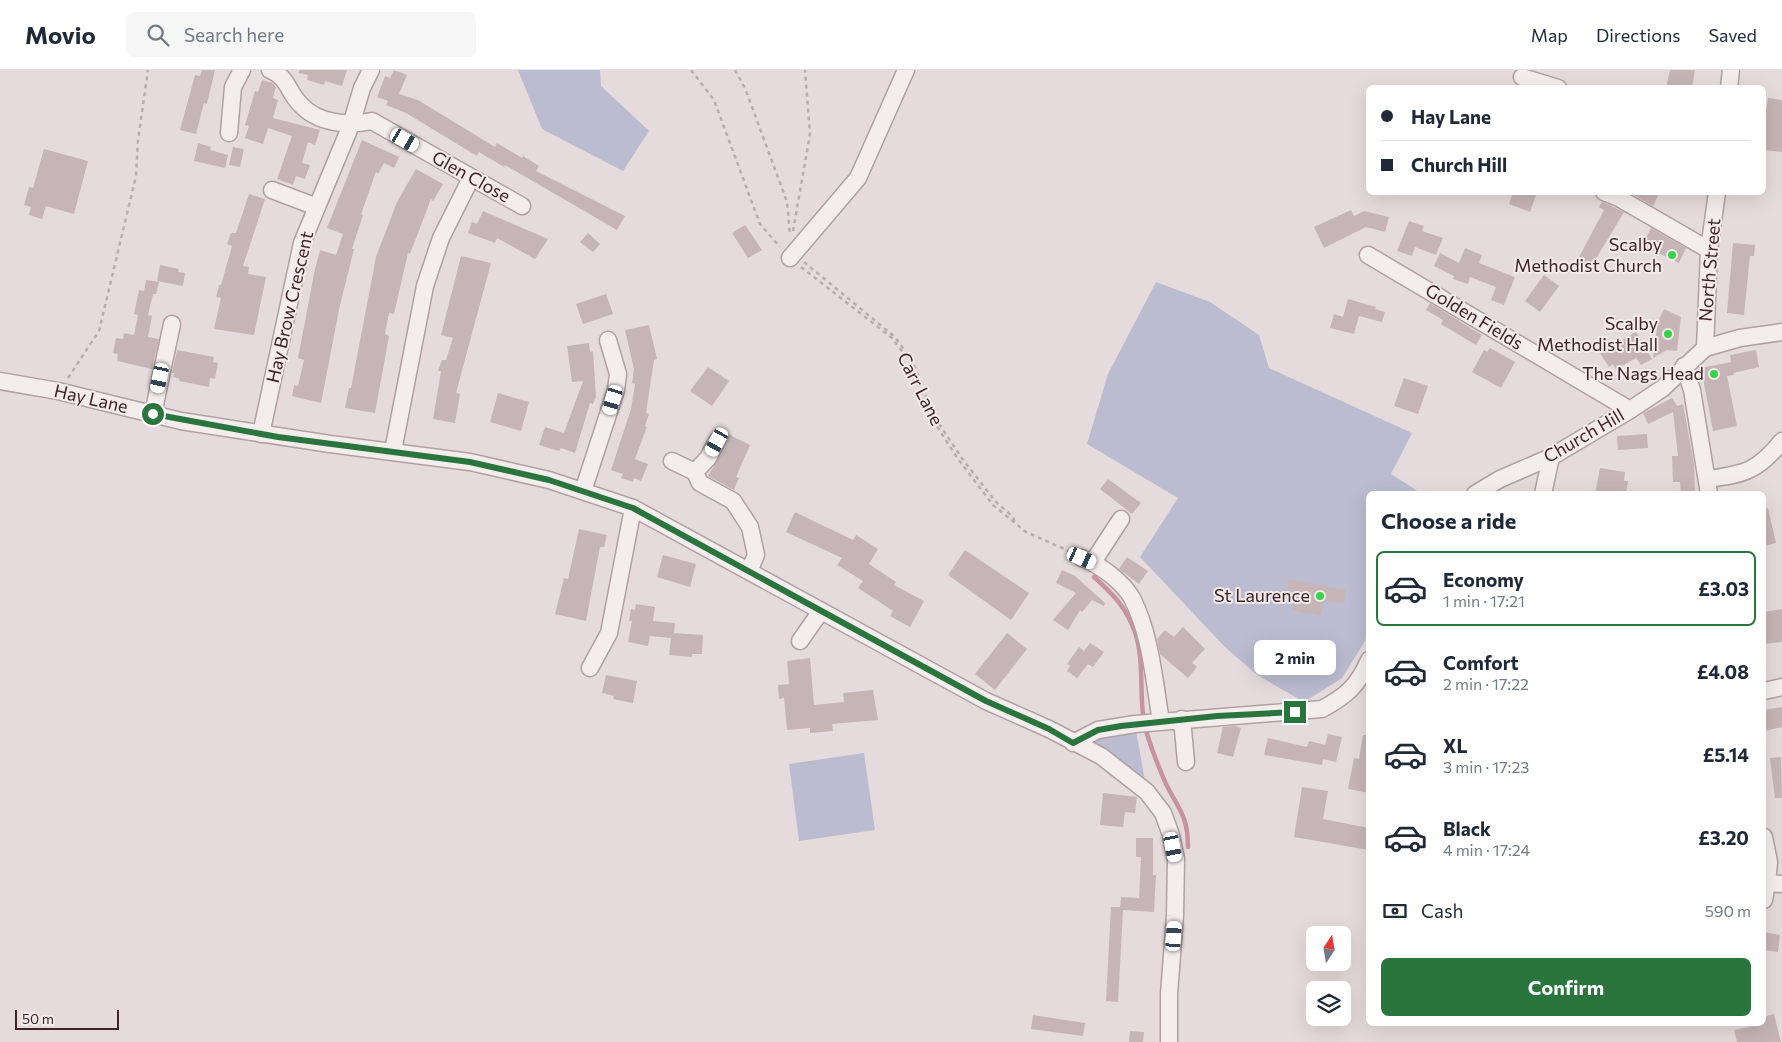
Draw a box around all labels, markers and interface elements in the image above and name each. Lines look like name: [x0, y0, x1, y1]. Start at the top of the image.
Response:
search box: [126, 12, 476, 57]
text: Movio: [25, 20, 96, 49]
icon: search: [144, 21, 172, 49]
text: Search here: [184, 23, 284, 46]
text: Map: [1531, 24, 1568, 46]
text: Directions: [1596, 24, 1680, 46]
text: Saved: [1708, 24, 1757, 46]
text: Hay Lane: [1411, 105, 1491, 128]
car: [388, 126, 421, 154]
street label: Glen Close: [428, 146, 515, 207]
text: Church Hill: [1411, 153, 1507, 176]
street label: North Street: [1694, 217, 1724, 322]
street label: Hay Brow Crescent: [261, 229, 317, 385]
place label: Scalby Methodist Church: [1514, 233, 1662, 276]
marker: Scalby Methodist Church: [1666, 249, 1678, 261]
street label: Golden Fields: [1422, 278, 1527, 354]
place label: Scalby Methodist Hall: [1537, 312, 1658, 355]
marker: Scalby Methodist Hall: [1662, 328, 1674, 340]
street label: Carr Lane: [893, 348, 949, 429]
car: [149, 362, 170, 394]
place label: The Nags Head: [1582, 362, 1704, 384]
marker: The Nags Head: [1708, 368, 1720, 380]
street label: Hay Lane: [52, 379, 130, 417]
car: [601, 383, 624, 417]
route start: [142, 403, 164, 425]
street label: Church Hill: [1539, 403, 1628, 467]
car: [703, 425, 730, 459]
text: Choose a ride: [1381, 507, 1516, 534]
car: [1065, 545, 1098, 571]
icon: car: [1383, 566, 1428, 611]
text: Economy: [1443, 568, 1524, 591]
text: £3.03: [1698, 577, 1749, 600]
place label: St Laurence: [1214, 584, 1310, 606]
marker: St Laurence: [1314, 590, 1326, 602]
text: 1 min · 17:21: [1443, 591, 1525, 610]
callout: 2 min: [1254, 640, 1336, 674]
text: 2 min: [1275, 648, 1315, 667]
icon: car: [1383, 649, 1428, 694]
text: Comfort: [1443, 651, 1519, 674]
text: £4.08: [1697, 660, 1749, 683]
text: 2 min · 17:22: [1443, 674, 1529, 693]
route end: [1284, 701, 1306, 723]
icon: car: [1383, 732, 1428, 777]
text: XL: [1443, 734, 1468, 757]
text: £5.14: [1703, 743, 1749, 766]
text: 3 min · 17:23: [1443, 757, 1529, 776]
icon: car: [1383, 815, 1428, 860]
text: Black: [1443, 817, 1491, 840]
text: £3.20: [1698, 826, 1749, 849]
car: [1162, 831, 1183, 863]
text: 4 min · 17:24: [1443, 840, 1530, 859]
icon: cash: [1381, 897, 1409, 925]
text: Cash: [1421, 899, 1463, 922]
text: 590 m: [1705, 901, 1751, 920]
car: [1165, 921, 1182, 951]
north arrow: [1306, 926, 1351, 971]
map controls: [1306, 926, 1351, 1026]
button: Confirm: [1381, 958, 1751, 1016]
button: layers: [1306, 981, 1351, 1026]
scale bar: [15, 1007, 119, 1030]
text: 50 m: [22, 1010, 54, 1027]

